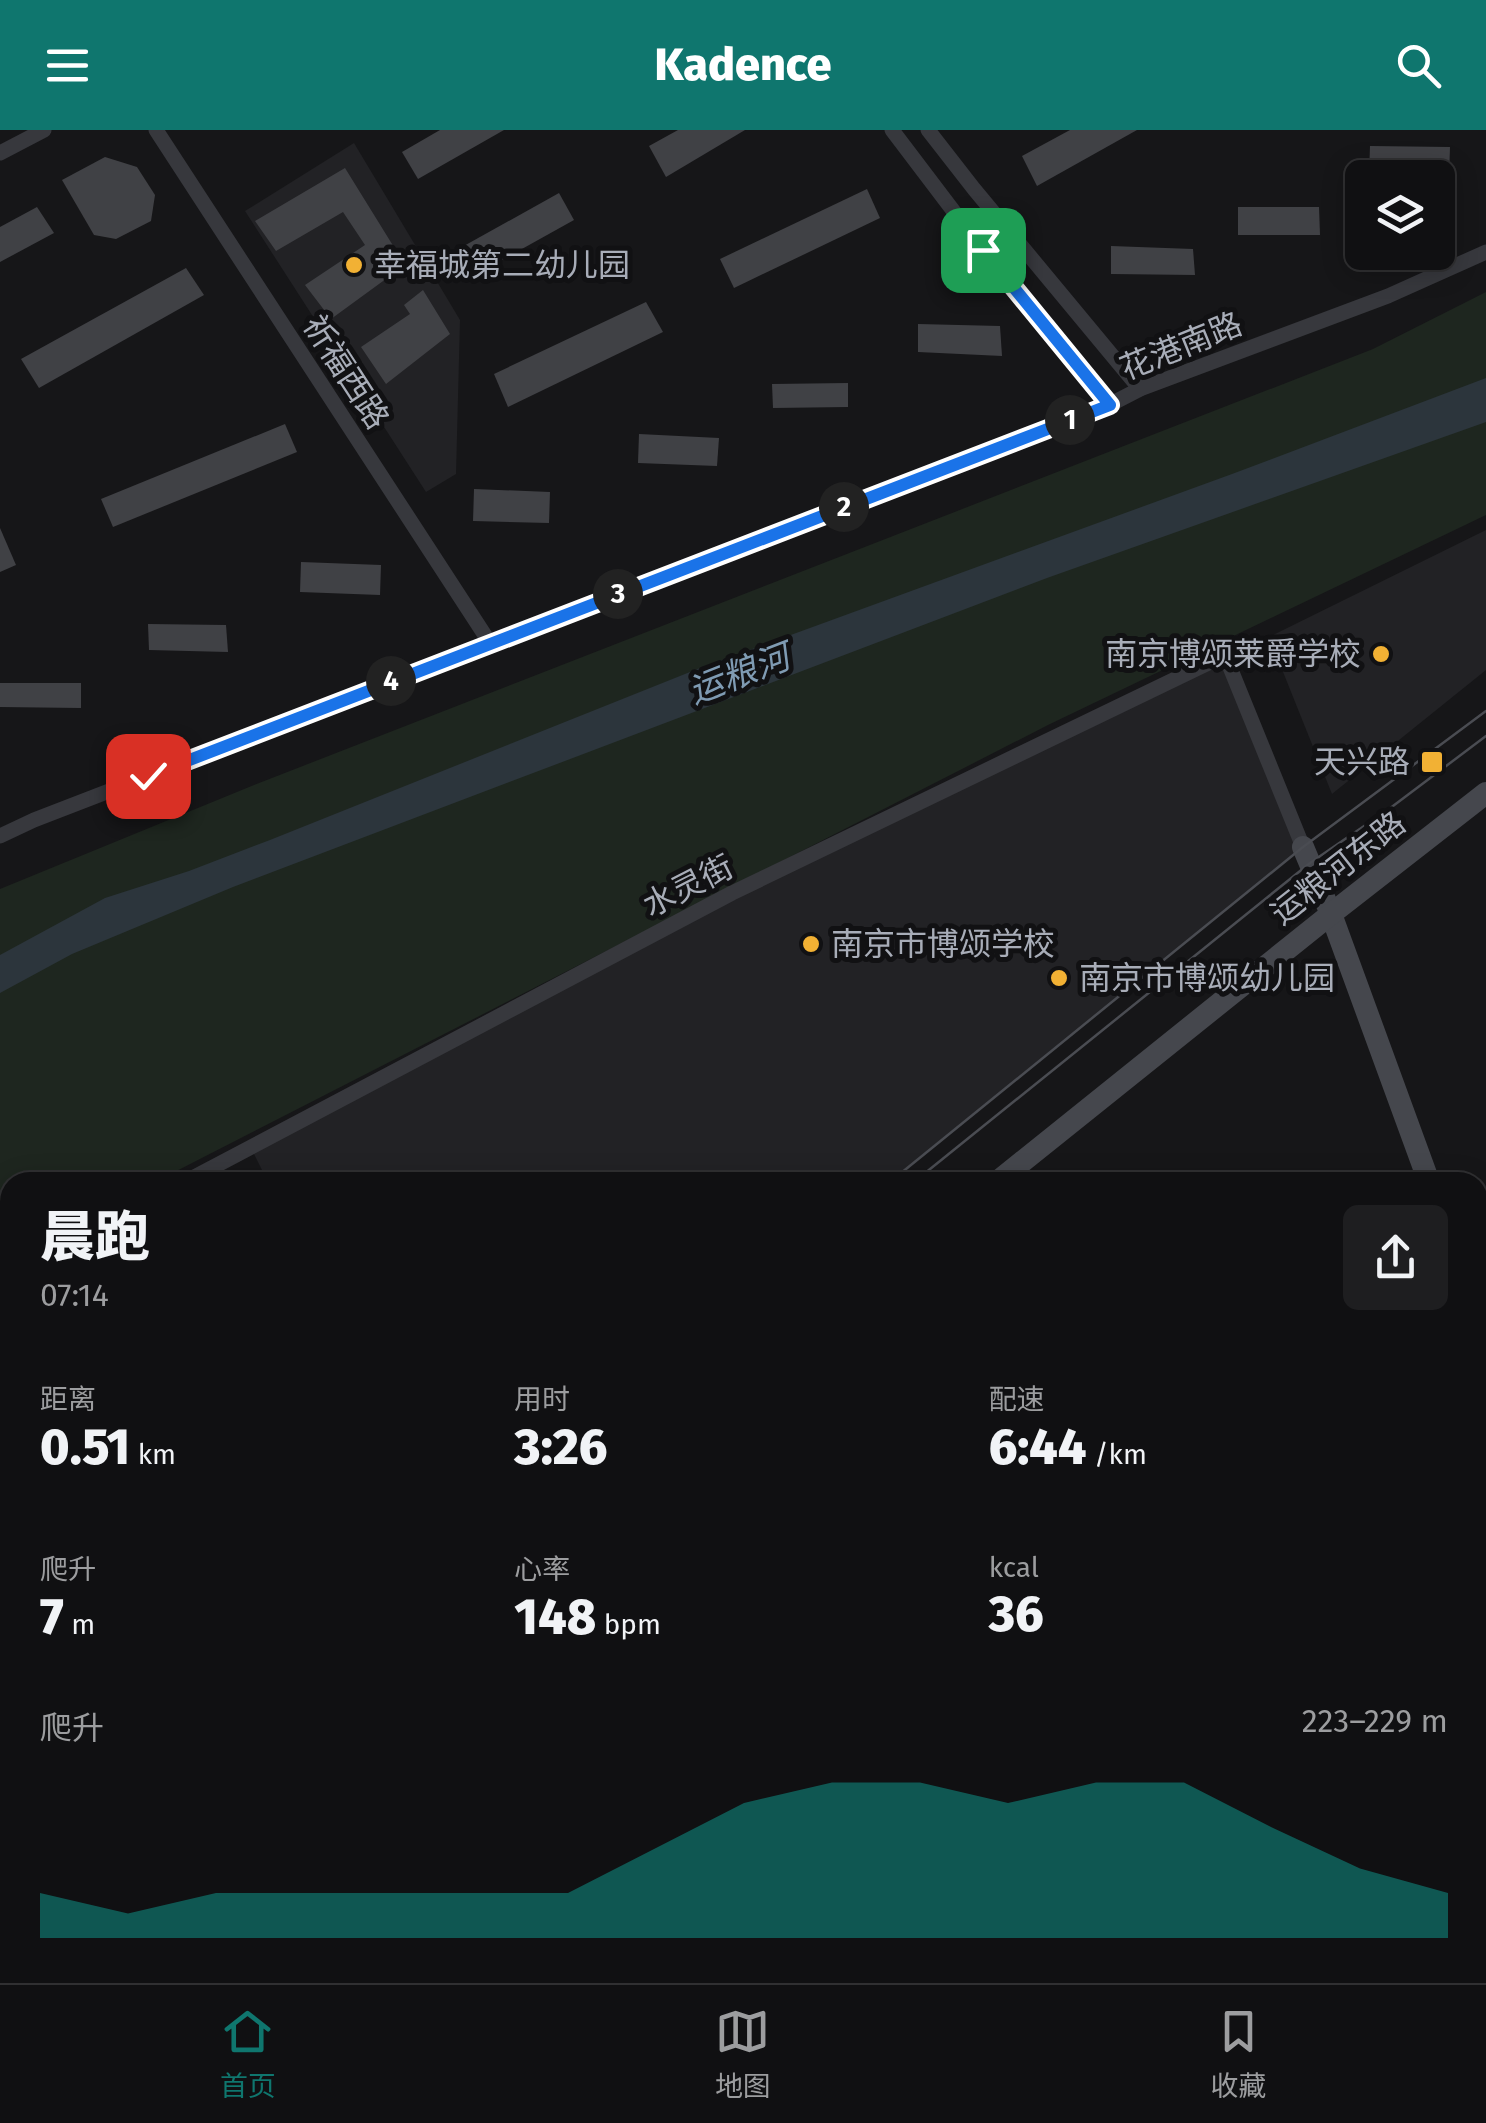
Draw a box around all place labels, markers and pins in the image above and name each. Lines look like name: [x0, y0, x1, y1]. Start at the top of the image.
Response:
pin: [941, 208, 1026, 293]
place label: 幸福城第二幼儿园: [374, 246, 630, 284]
marker: 幸福城第二幼儿园: [343, 254, 365, 276]
pin: 1: [1045, 395, 1095, 445]
pin: 2: [819, 482, 869, 532]
pin: 3: [593, 569, 643, 619]
place label: 南京博颂莱爵学校: [1105, 635, 1361, 673]
marker: 南京博颂莱爵学校: [1370, 643, 1392, 665]
pin: 4: [366, 656, 416, 706]
pin: [106, 734, 191, 819]
place label: 天兴路: [1314, 743, 1410, 781]
marker: 天兴路: [1419, 749, 1445, 775]
place label: 南京市博颂学校: [831, 925, 1055, 963]
marker: 南京市博颂学校: [800, 933, 822, 955]
place label: 南京市博颂幼儿园: [1079, 959, 1335, 997]
marker: 南京市博颂幼儿园: [1048, 967, 1070, 989]

